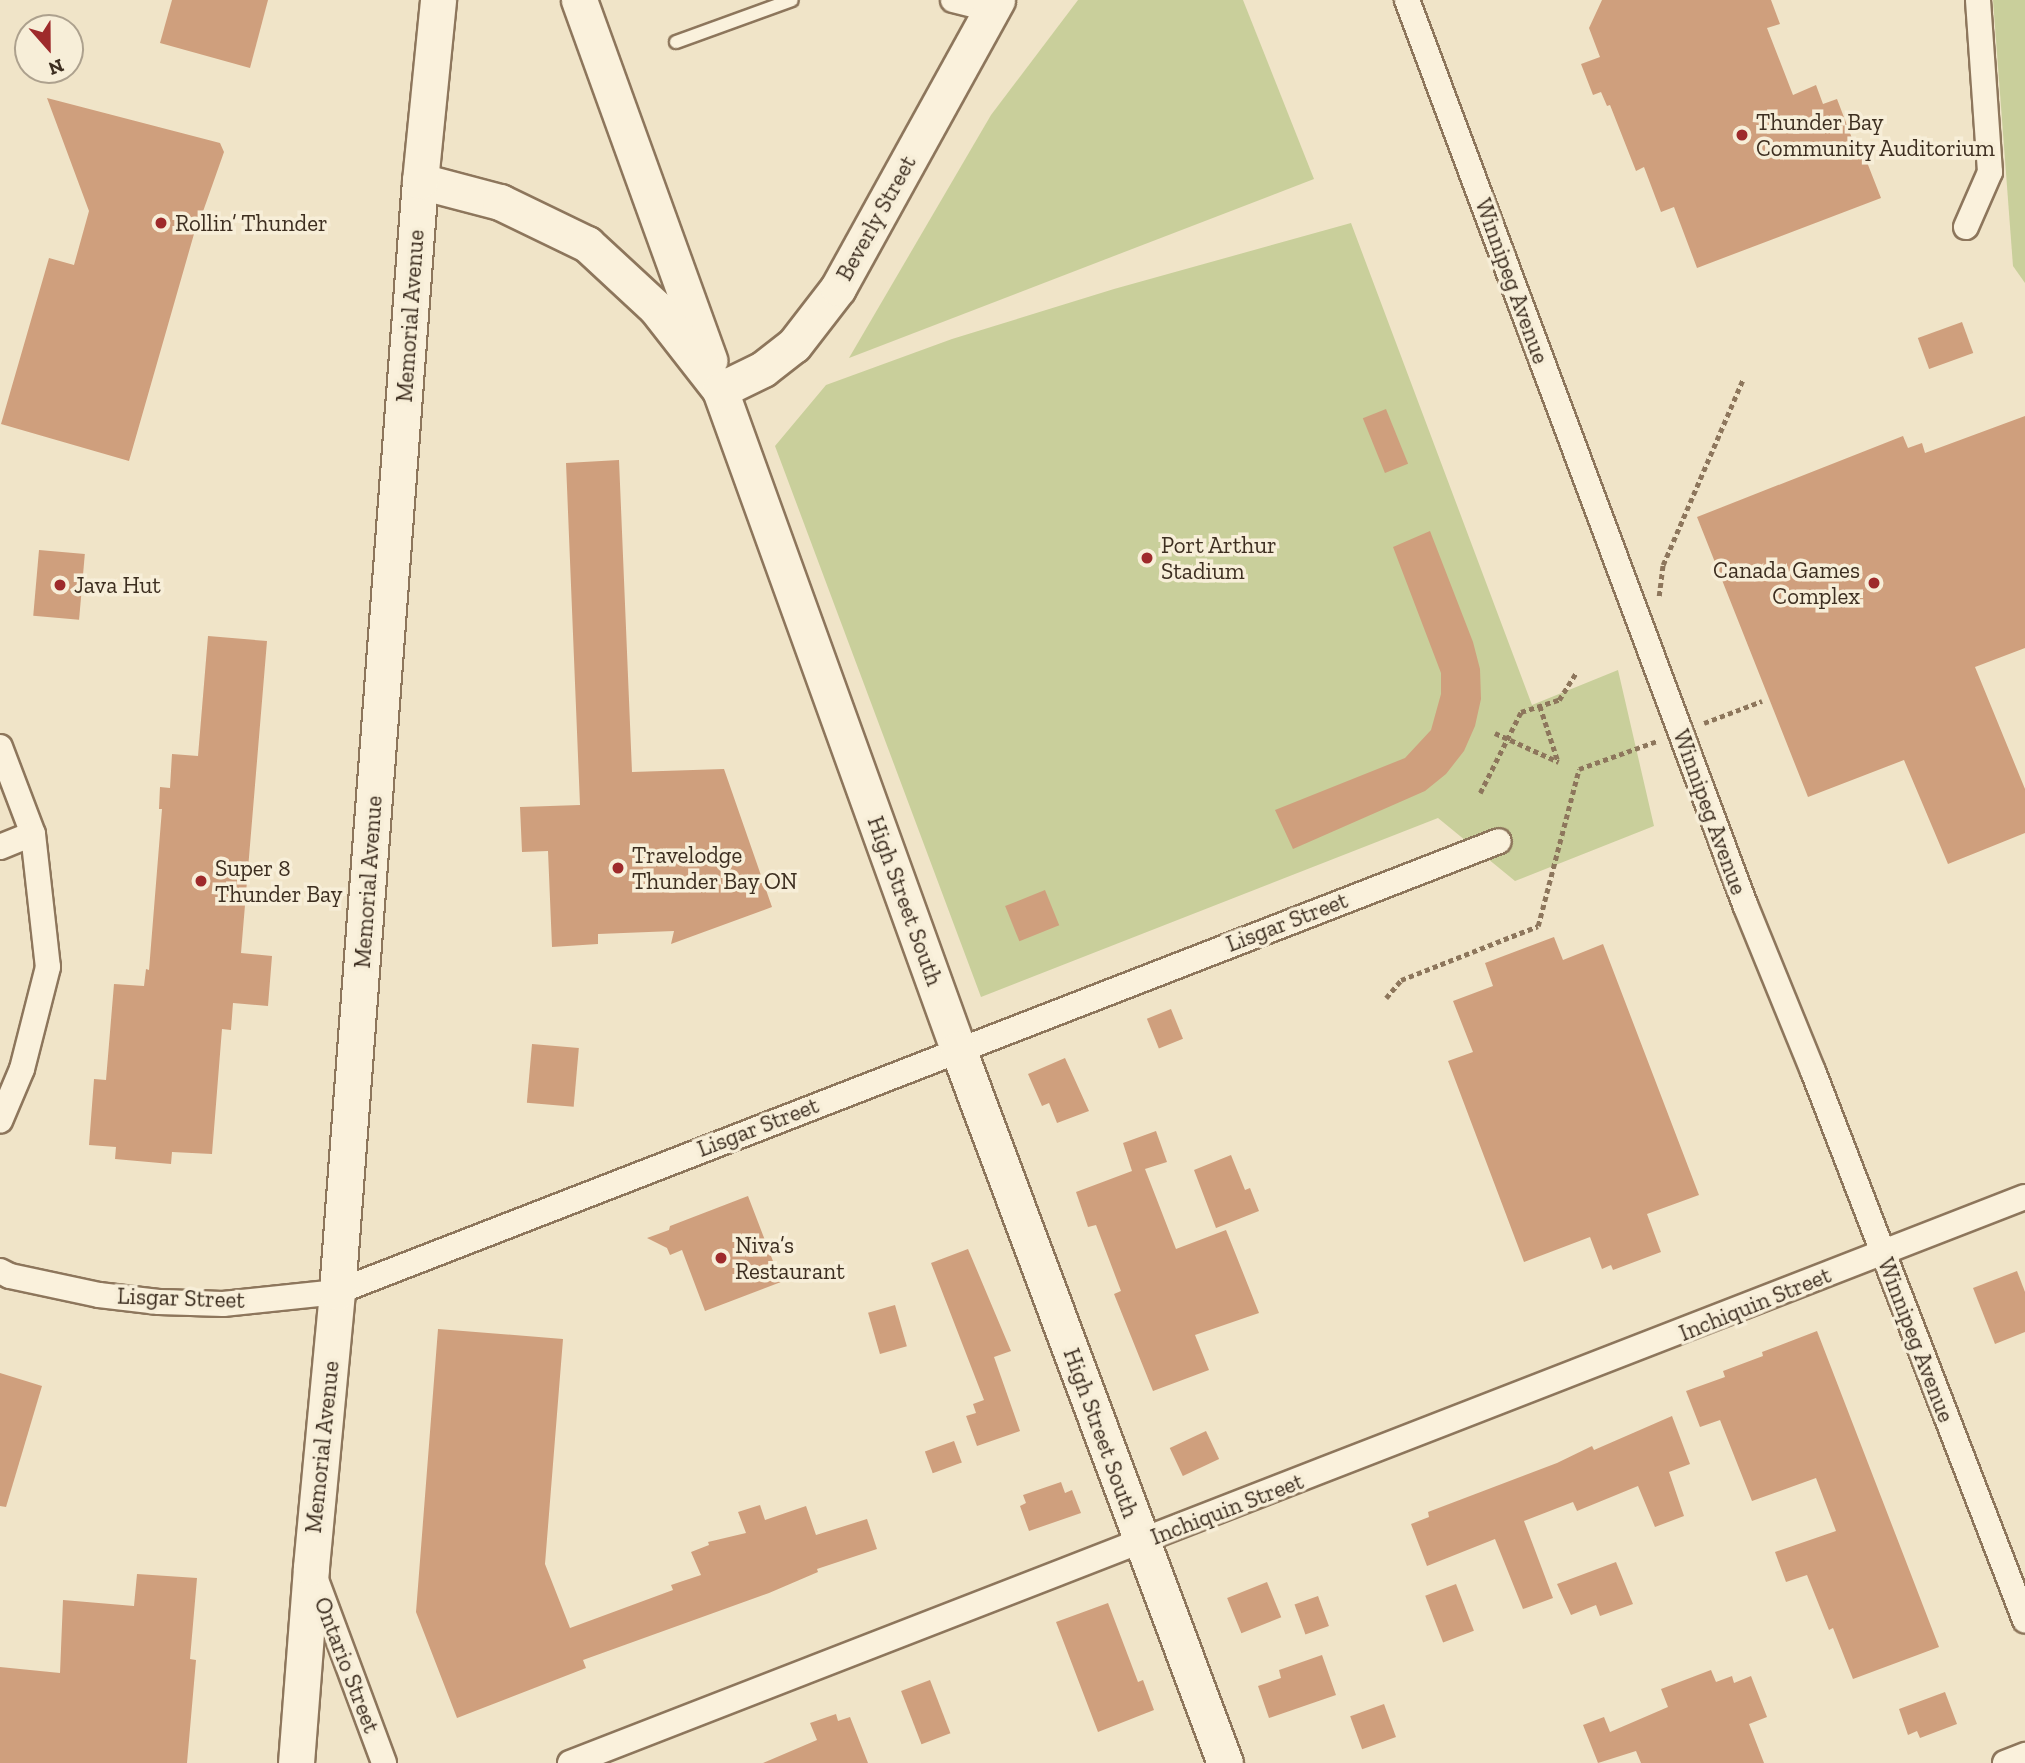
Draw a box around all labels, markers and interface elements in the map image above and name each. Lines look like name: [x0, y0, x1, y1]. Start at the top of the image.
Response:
north arrow: [14, 14, 84, 84]
text: N: [45, 54, 67, 81]
place label: Thunder Bay Community Auditorium: [1756, 108, 1996, 162]
marker: Thunder Bay Community Auditorium: [1734, 127, 1750, 143]
street label: Beverly Street: [830, 150, 922, 286]
street label: Winnipeg Avenue: [1469, 194, 1555, 368]
place label: Rollin’ Thunder: [175, 209, 328, 237]
marker: Rollin’ Thunder: [153, 215, 169, 231]
street label: Memorial Avenue: [390, 228, 430, 404]
place label: Port Arthur Stadium: [1161, 531, 1277, 585]
marker: Port Arthur Stadium: [1139, 550, 1155, 566]
place label: Canada Games Complex: [1713, 556, 1860, 610]
place label: Java Hut: [74, 571, 161, 599]
marker: Canada Games Complex: [1866, 575, 1882, 591]
marker: Java Hut: [52, 577, 68, 593]
street label: Winnipeg Avenue: [1667, 725, 1753, 899]
street label: Memorial Avenue: [348, 794, 388, 970]
street label: High Street South: [861, 812, 949, 990]
place label: Travelodge Thunder Bay ON: [632, 841, 798, 895]
place label: Super 8 Thunder Bay: [215, 854, 343, 908]
marker: Travelodge Thunder Bay ON: [610, 860, 626, 876]
marker: Super 8 Thunder Bay: [193, 873, 209, 889]
street label: Lisgar Street: [1222, 886, 1352, 958]
street label: Lisgar Street: [693, 1091, 823, 1163]
place label: Niva’s Restaurant: [735, 1231, 845, 1285]
marker: Niva’s Restaurant: [713, 1250, 729, 1266]
street label: Winnipeg Avenue: [1872, 1254, 1960, 1426]
street label: Inchiquin Street: [1675, 1261, 1835, 1347]
street label: Lisgar Street: [116, 1282, 246, 1314]
street label: High Street South: [1057, 1344, 1145, 1522]
street label: Memorial Avenue: [299, 1359, 345, 1535]
street label: Inchiquin Street: [1147, 1467, 1307, 1551]
street label: Ontario Street: [308, 1593, 386, 1737]

